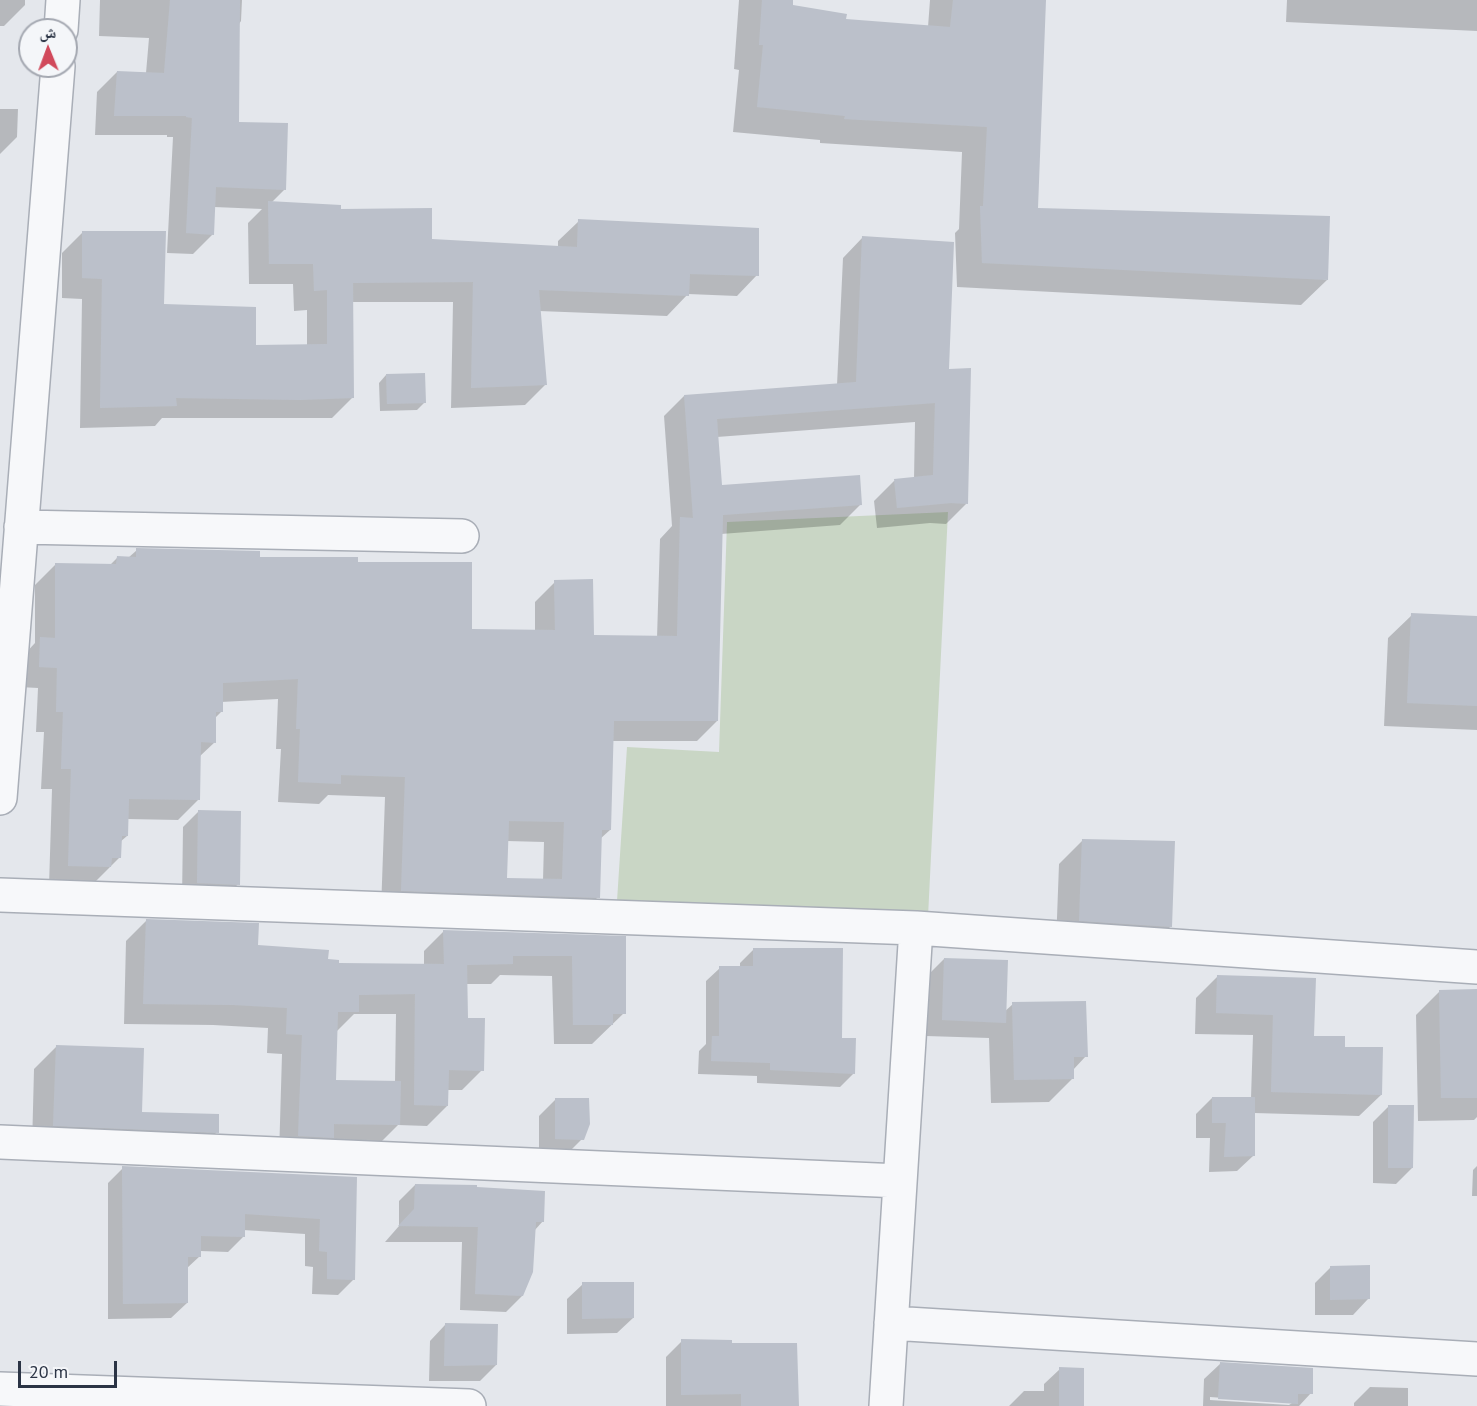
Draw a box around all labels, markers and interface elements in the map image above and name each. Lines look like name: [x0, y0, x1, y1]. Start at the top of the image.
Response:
north arrow: [18, 18, 78, 78]
text: ش: [39, 22, 56, 42]
scale bar: [21, 1349, 120, 1387]
text: 20 m: [29, 1360, 68, 1383]

